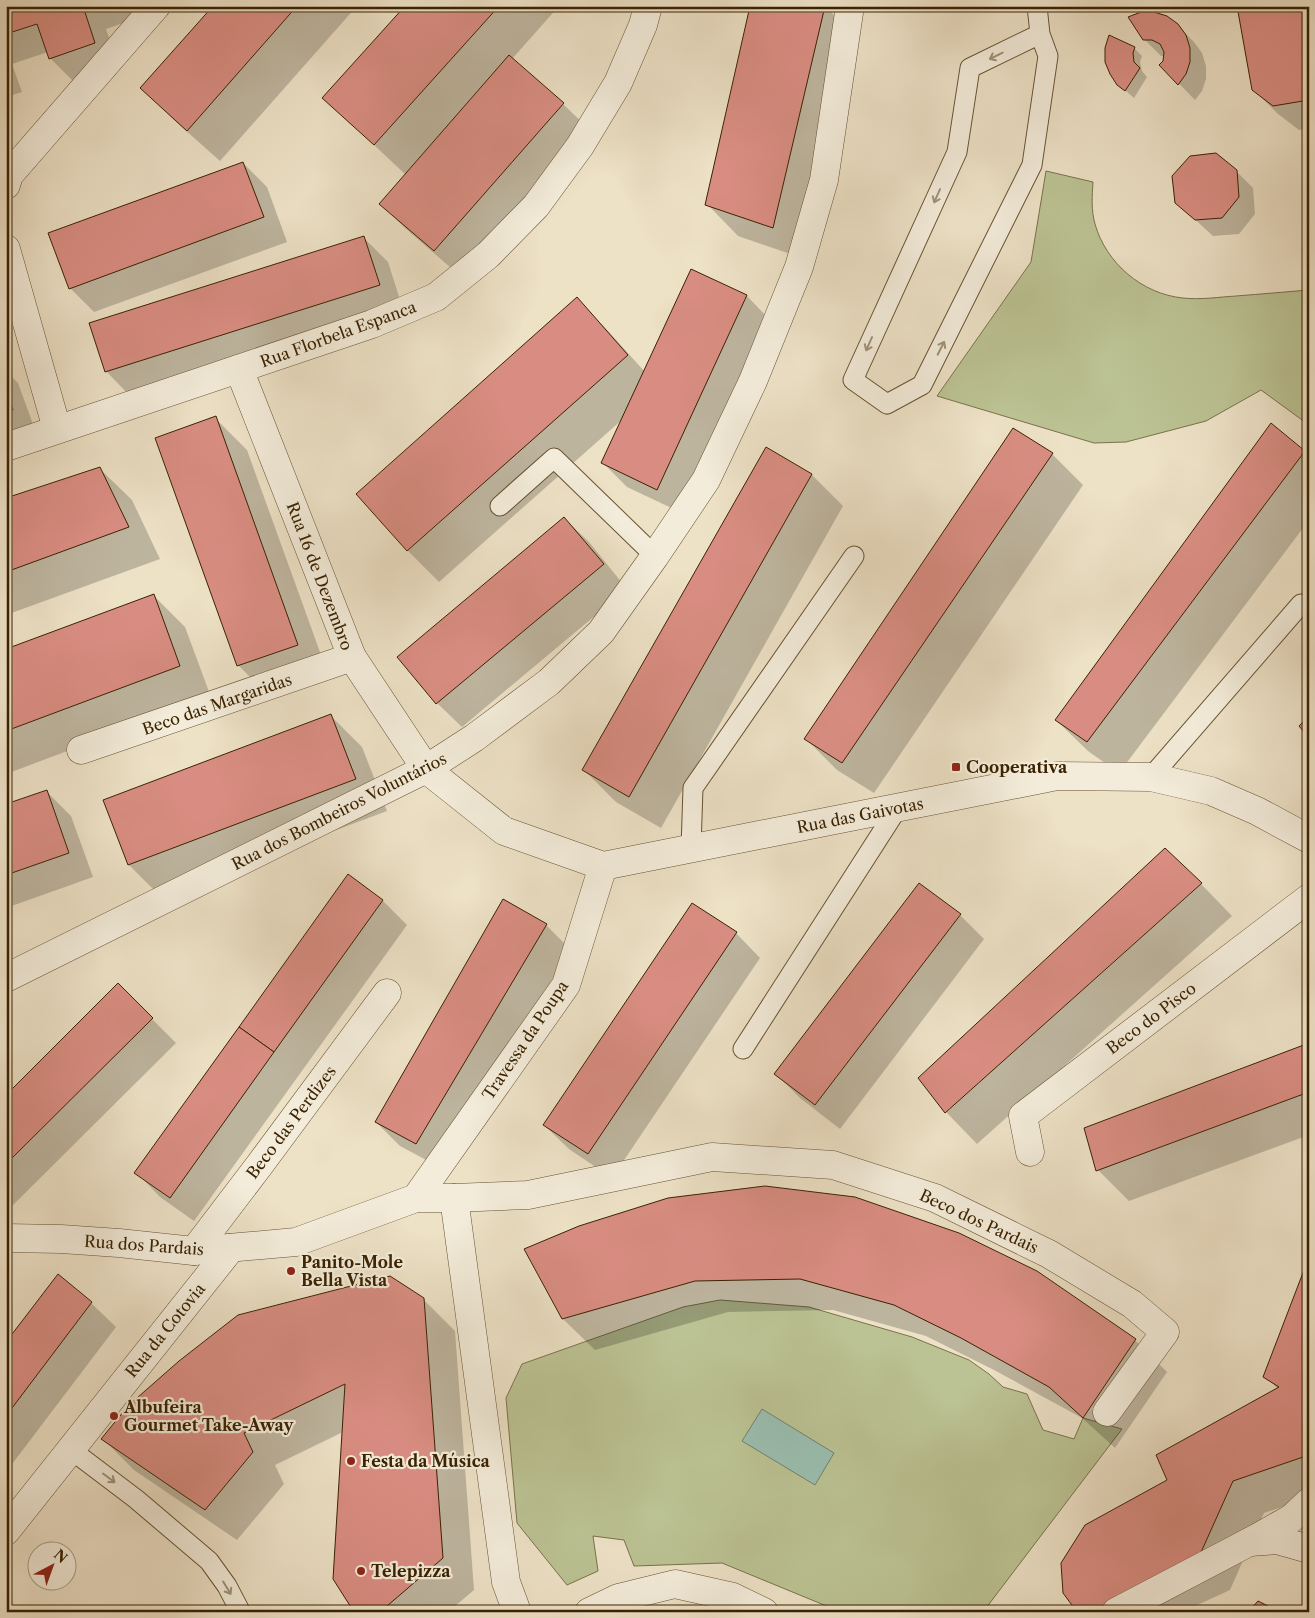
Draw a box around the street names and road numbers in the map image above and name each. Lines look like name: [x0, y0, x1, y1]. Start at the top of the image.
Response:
street label: Rua Florbela Espanca: [257, 296, 419, 372]
street label: Rua 16 de Dezembro: [282, 499, 358, 653]
street label: Beco das Margaridas: [140, 669, 294, 739]
street label: Rua dos Bombeiros Voluntários: [228, 748, 450, 874]
street label: Rua das Gaivotas: [795, 793, 925, 837]
street label: Travessa da Poupa: [478, 976, 573, 1104]
street label: Beco do Pisco: [1102, 978, 1200, 1058]
street label: Beco das Perdizes: [242, 1061, 340, 1183]
street label: Beco dos Pardais: [916, 1185, 1042, 1257]
street label: Rua dos Pardais: [83, 1231, 205, 1259]
street label: Rua da Cotovia: [121, 1278, 209, 1381]

